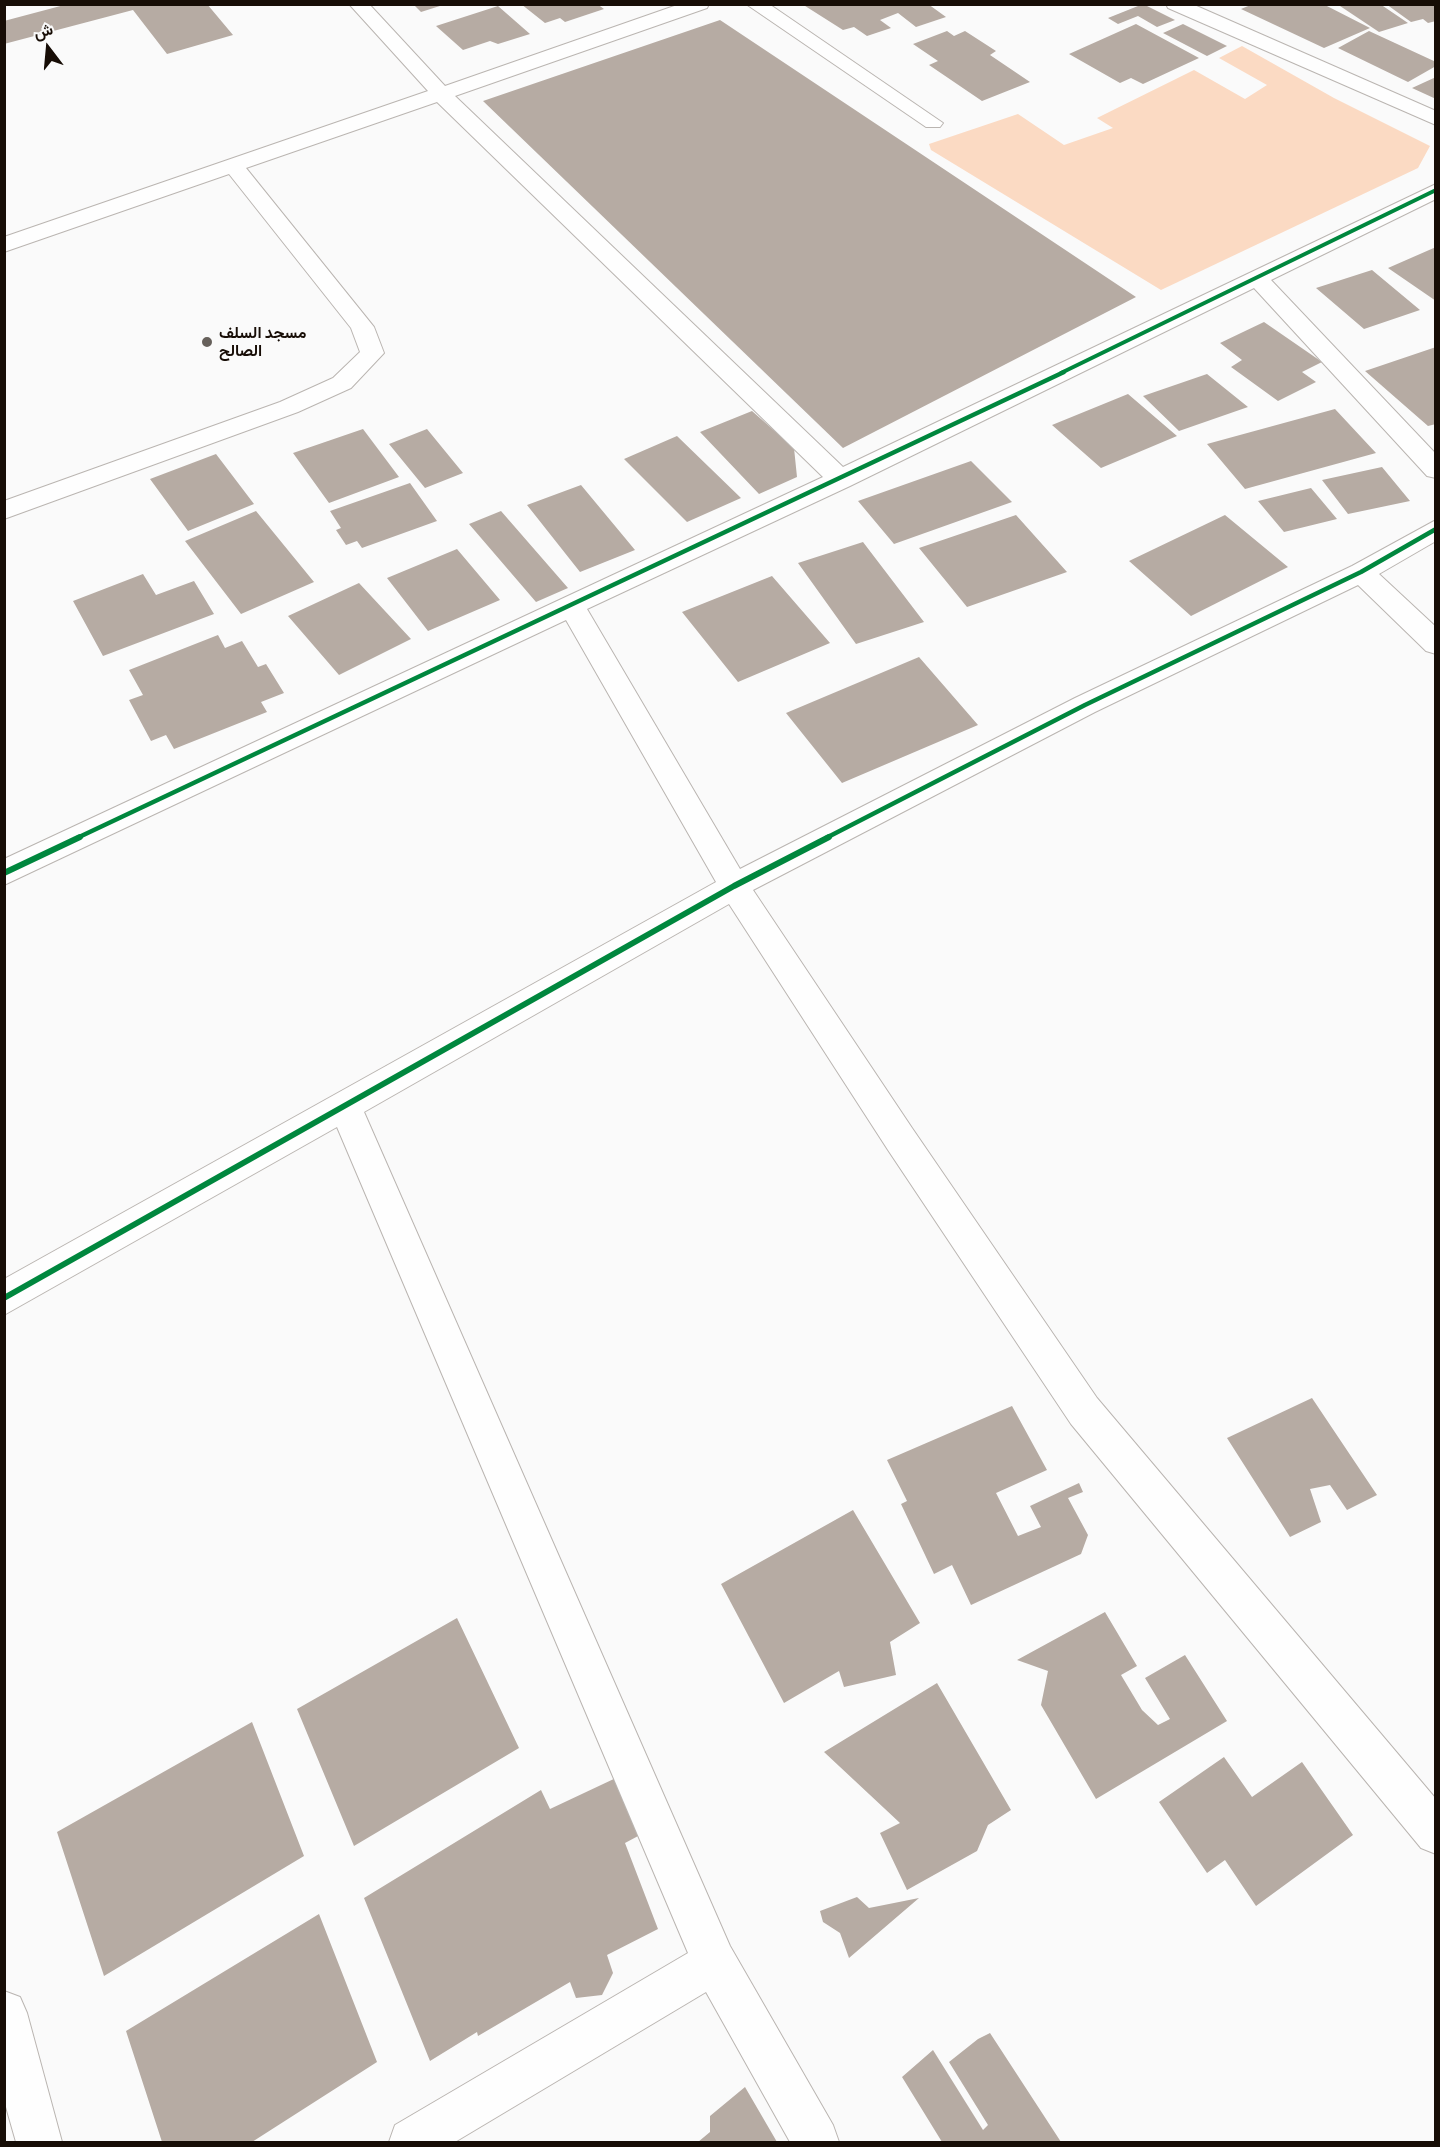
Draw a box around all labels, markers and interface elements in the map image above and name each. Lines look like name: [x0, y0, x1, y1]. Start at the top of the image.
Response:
north arrow: [18, 18, 78, 78]
text: ش: [31, 18, 55, 42]
place label: مسجد السلف الصالح: [219, 323, 307, 361]
marker: مسجد السلف الصالح: [200, 335, 214, 349]

